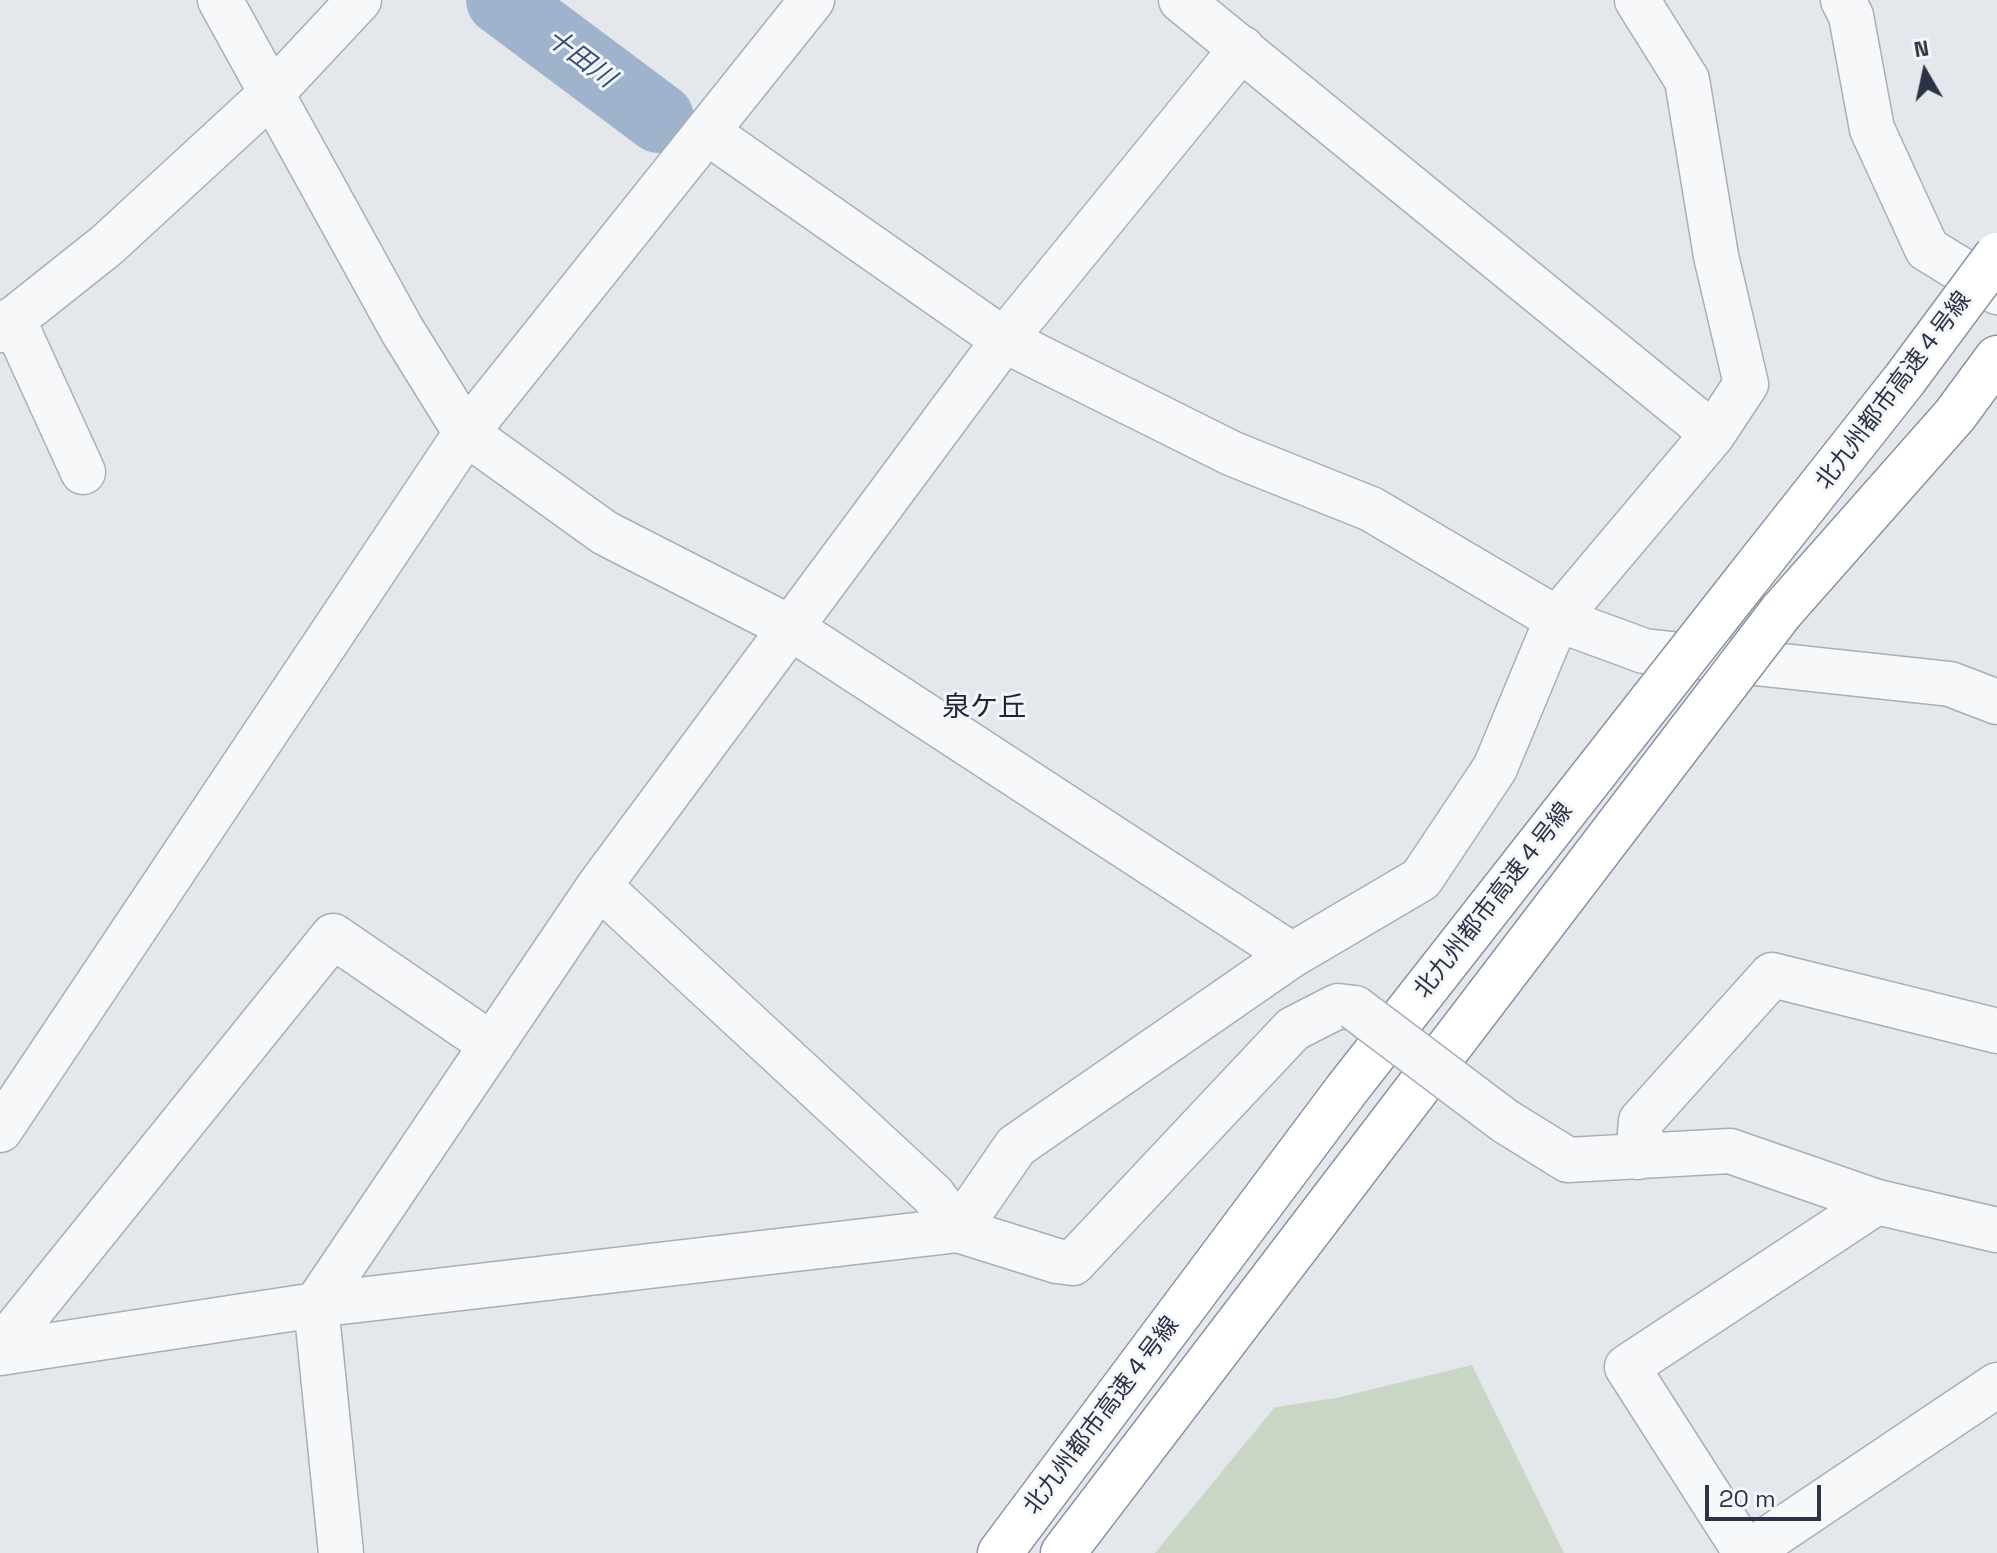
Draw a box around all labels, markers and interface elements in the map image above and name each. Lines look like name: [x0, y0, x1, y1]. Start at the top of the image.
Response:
water label: 十田川: [539, 23, 621, 95]
north arrow: [1885, 32, 1965, 112]
text: N: [1912, 33, 1931, 63]
street label: 北九州都市高速４号線: [1810, 286, 1978, 496]
district label: 泉ケ丘: [942, 691, 1026, 725]
street label: 北九州都市高速４号線: [1409, 798, 1579, 1004]
street label: 北九州都市高速４号線: [1018, 1311, 1186, 1521]
scale bar: [1709, 1469, 1825, 1519]
text: 20 m: [1719, 1483, 1776, 1514]

